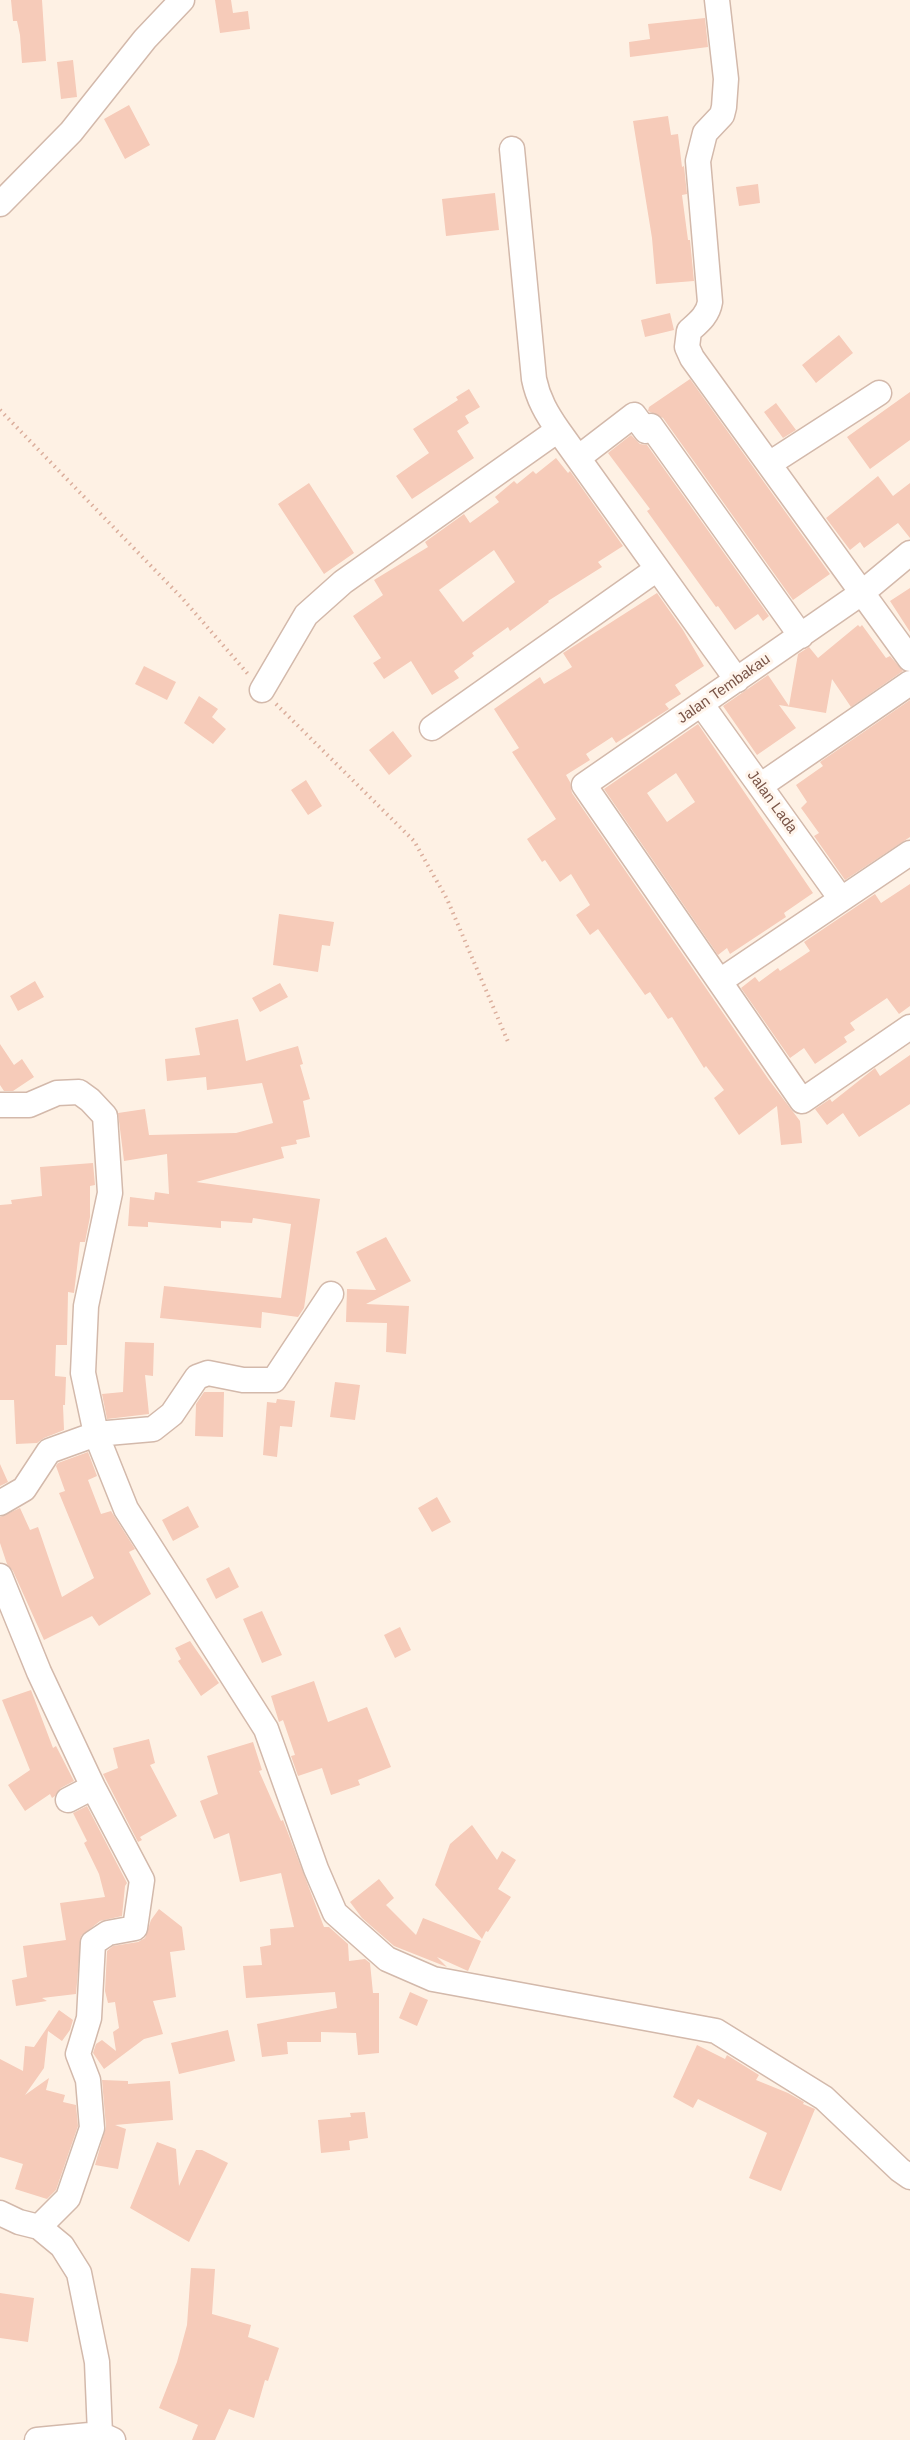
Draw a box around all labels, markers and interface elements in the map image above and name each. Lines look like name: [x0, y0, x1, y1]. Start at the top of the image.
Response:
street label: Jalan Tembakau: [674, 650, 774, 728]
street label: Jalan Lada: [743, 767, 801, 837]

